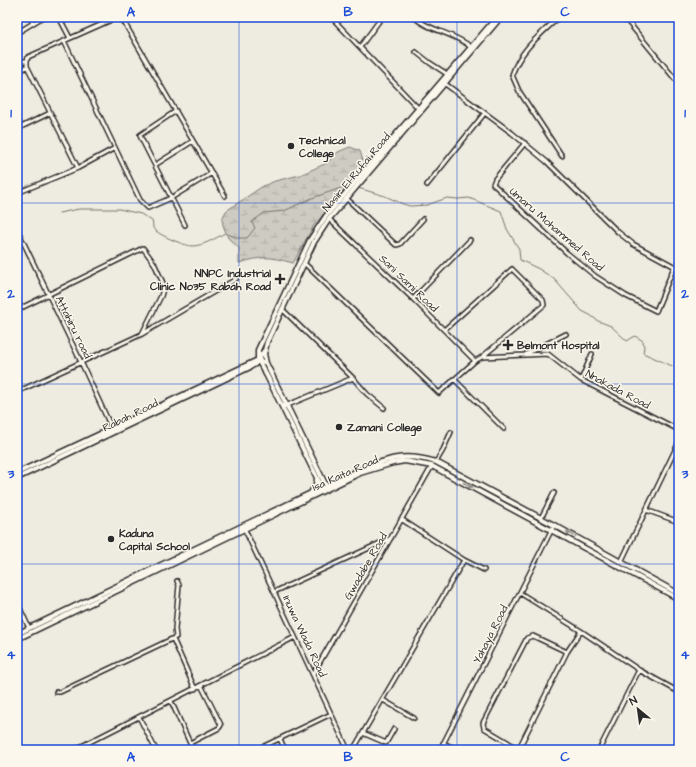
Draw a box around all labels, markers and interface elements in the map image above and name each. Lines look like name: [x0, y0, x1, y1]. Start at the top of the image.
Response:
text: A: [127, 3, 136, 21]
text: B: [343, 3, 353, 21]
text: C: [560, 3, 570, 21]
text: 1: [10, 104, 12, 122]
text: 1: [684, 104, 686, 122]
street label: Nasir El-Rufai Road: [319, 129, 394, 215]
place label: Technical College: [298, 133, 346, 163]
marker: Technical College: [286, 141, 296, 151]
street label: Umaru Mohammed Road: [506, 184, 608, 275]
street label: Sani Sami Road: [376, 251, 442, 316]
place label: NNPC Industrial Clinic No35 Rabah Road: [150, 266, 271, 294]
marker: NNPC Industrial Clinic No35 Rabah Road: [274, 273, 286, 285]
text: 2: [6, 285, 15, 303]
text: 2: [680, 285, 689, 303]
street label: Attahiru road: [52, 293, 95, 361]
place label: Belmont Hospital: [517, 338, 600, 354]
marker: Belmont Hospital: [502, 339, 514, 351]
street label: Nnakada Road: [583, 366, 653, 413]
street label: Rabah Road: [100, 395, 161, 435]
place label: Zamani College: [347, 420, 422, 437]
marker: Zamani College: [334, 422, 344, 432]
street label: Isa Kaita Road: [310, 452, 381, 495]
text: 3: [7, 465, 15, 483]
text: 3: [681, 465, 689, 483]
one-way arrow: [462, 482, 474, 488]
place label: Kaduna Capital School: [119, 526, 190, 555]
street label: Gwadabe Road: [340, 530, 391, 603]
one-way arrow: [565, 531, 577, 538]
marker: Kaduna Capital School: [106, 534, 116, 544]
street label: Inuwa Wada Road: [279, 593, 330, 680]
street label: Yahaya Road: [469, 602, 513, 667]
text: 4: [7, 646, 16, 664]
text: 4: [681, 646, 690, 664]
north arrow: [618, 689, 658, 729]
text: N: [627, 692, 640, 709]
text: A: [127, 748, 136, 766]
text: B: [343, 748, 353, 766]
text: C: [560, 748, 570, 766]

